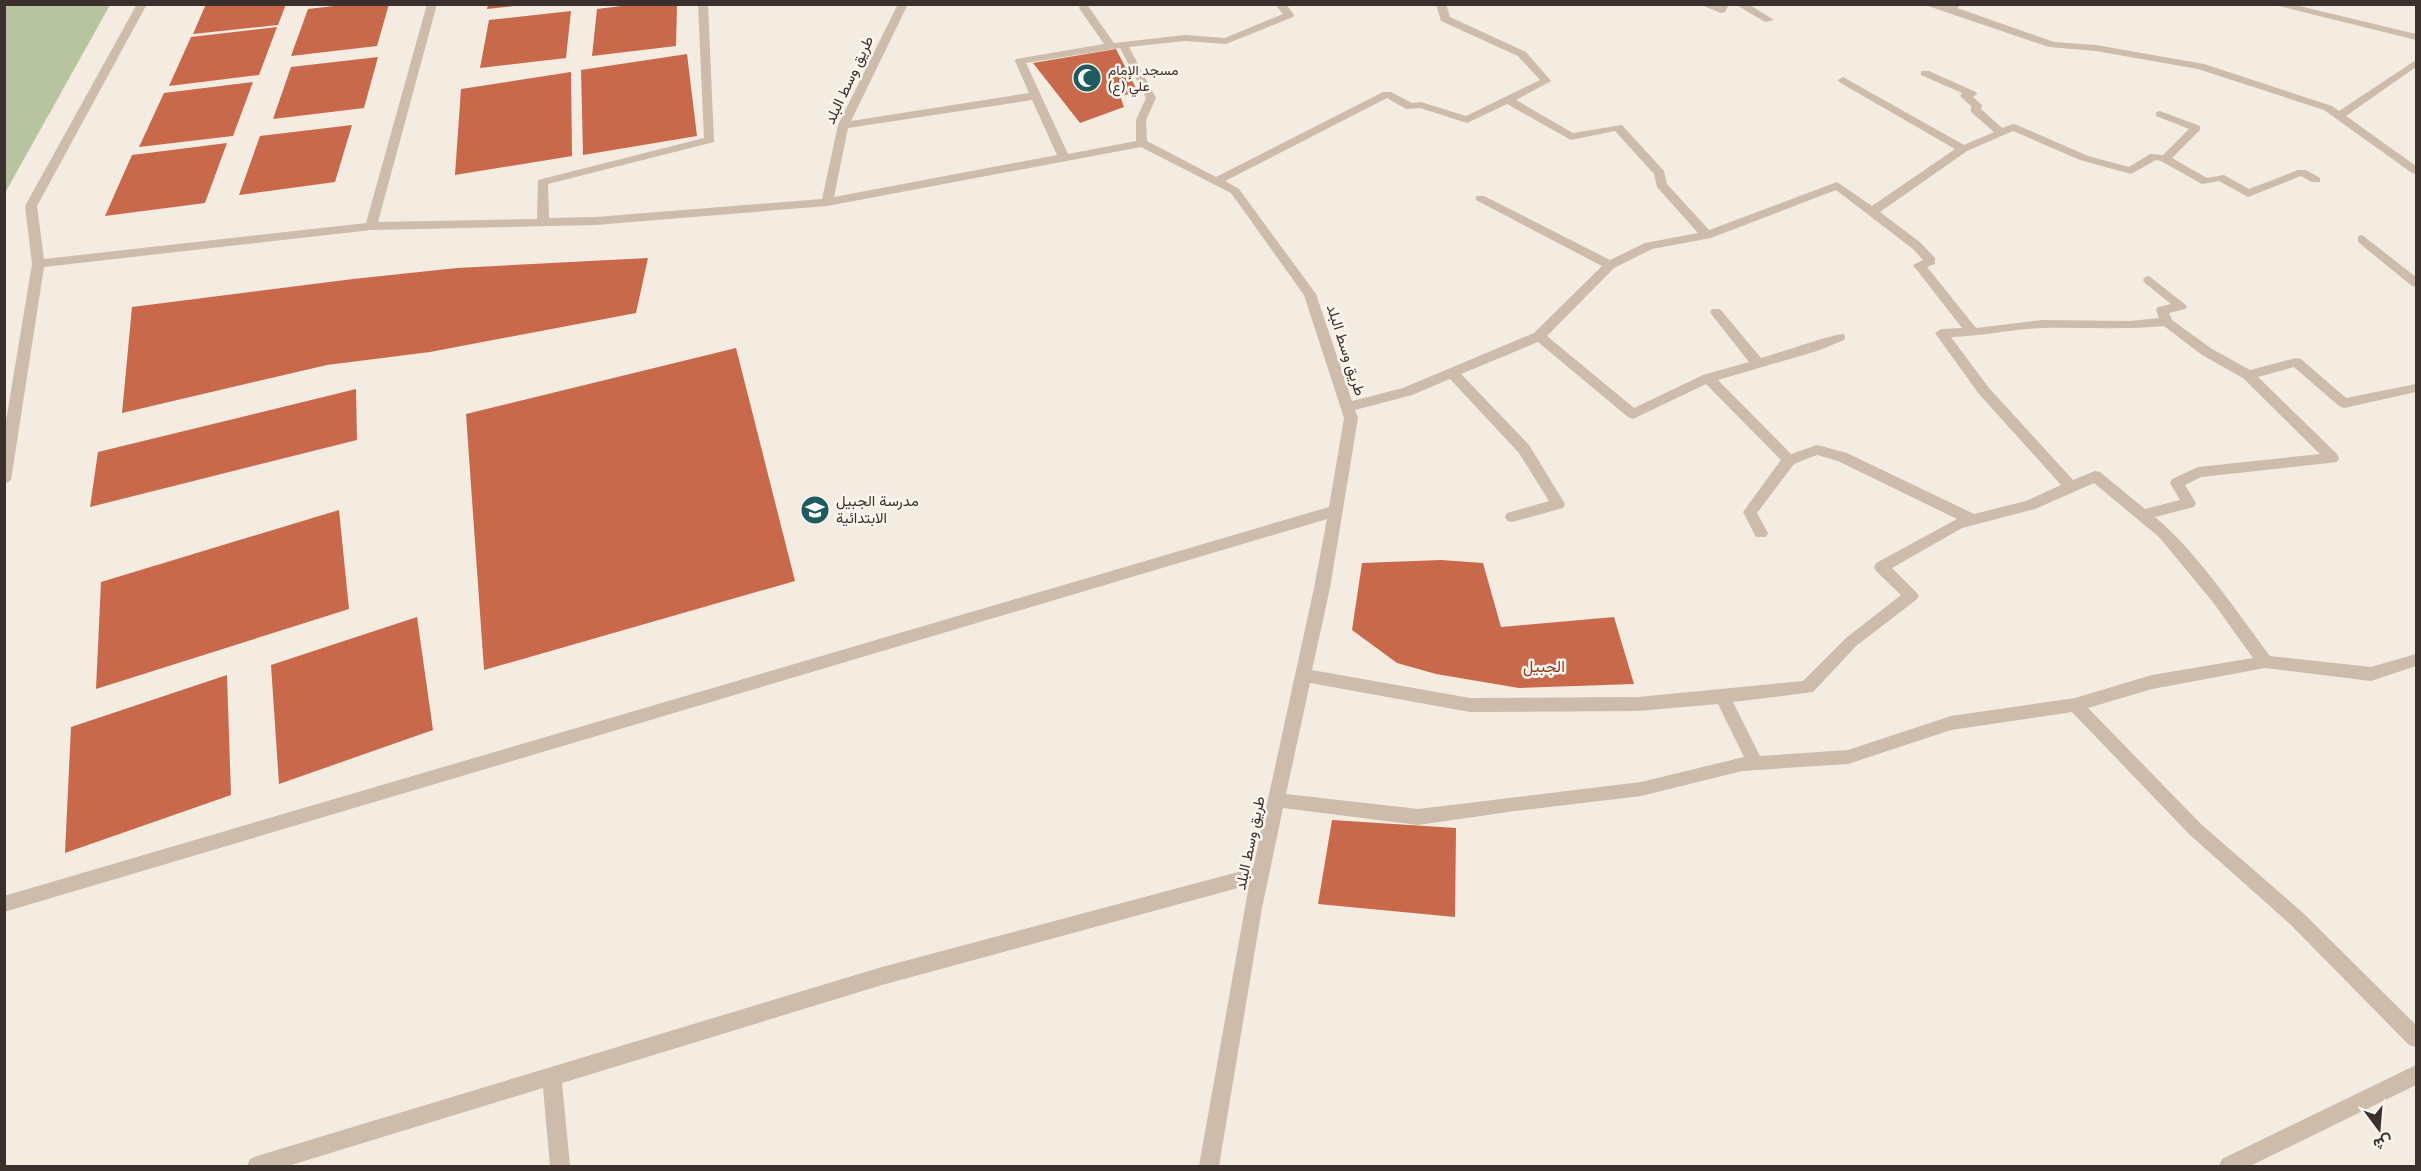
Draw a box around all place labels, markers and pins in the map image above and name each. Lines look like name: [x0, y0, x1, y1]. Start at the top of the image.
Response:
mosque icon: مسجد الإمام علي (ع): [1071, 62, 1103, 94]
place label: مسجد الإمام علي (ع): [1108, 62, 1179, 98]
place label: مدرسة الجبيل الابتدائية: [836, 492, 919, 527]
school or university icon: مدرسة الجبيل الابتدائية: [799, 494, 831, 526]

